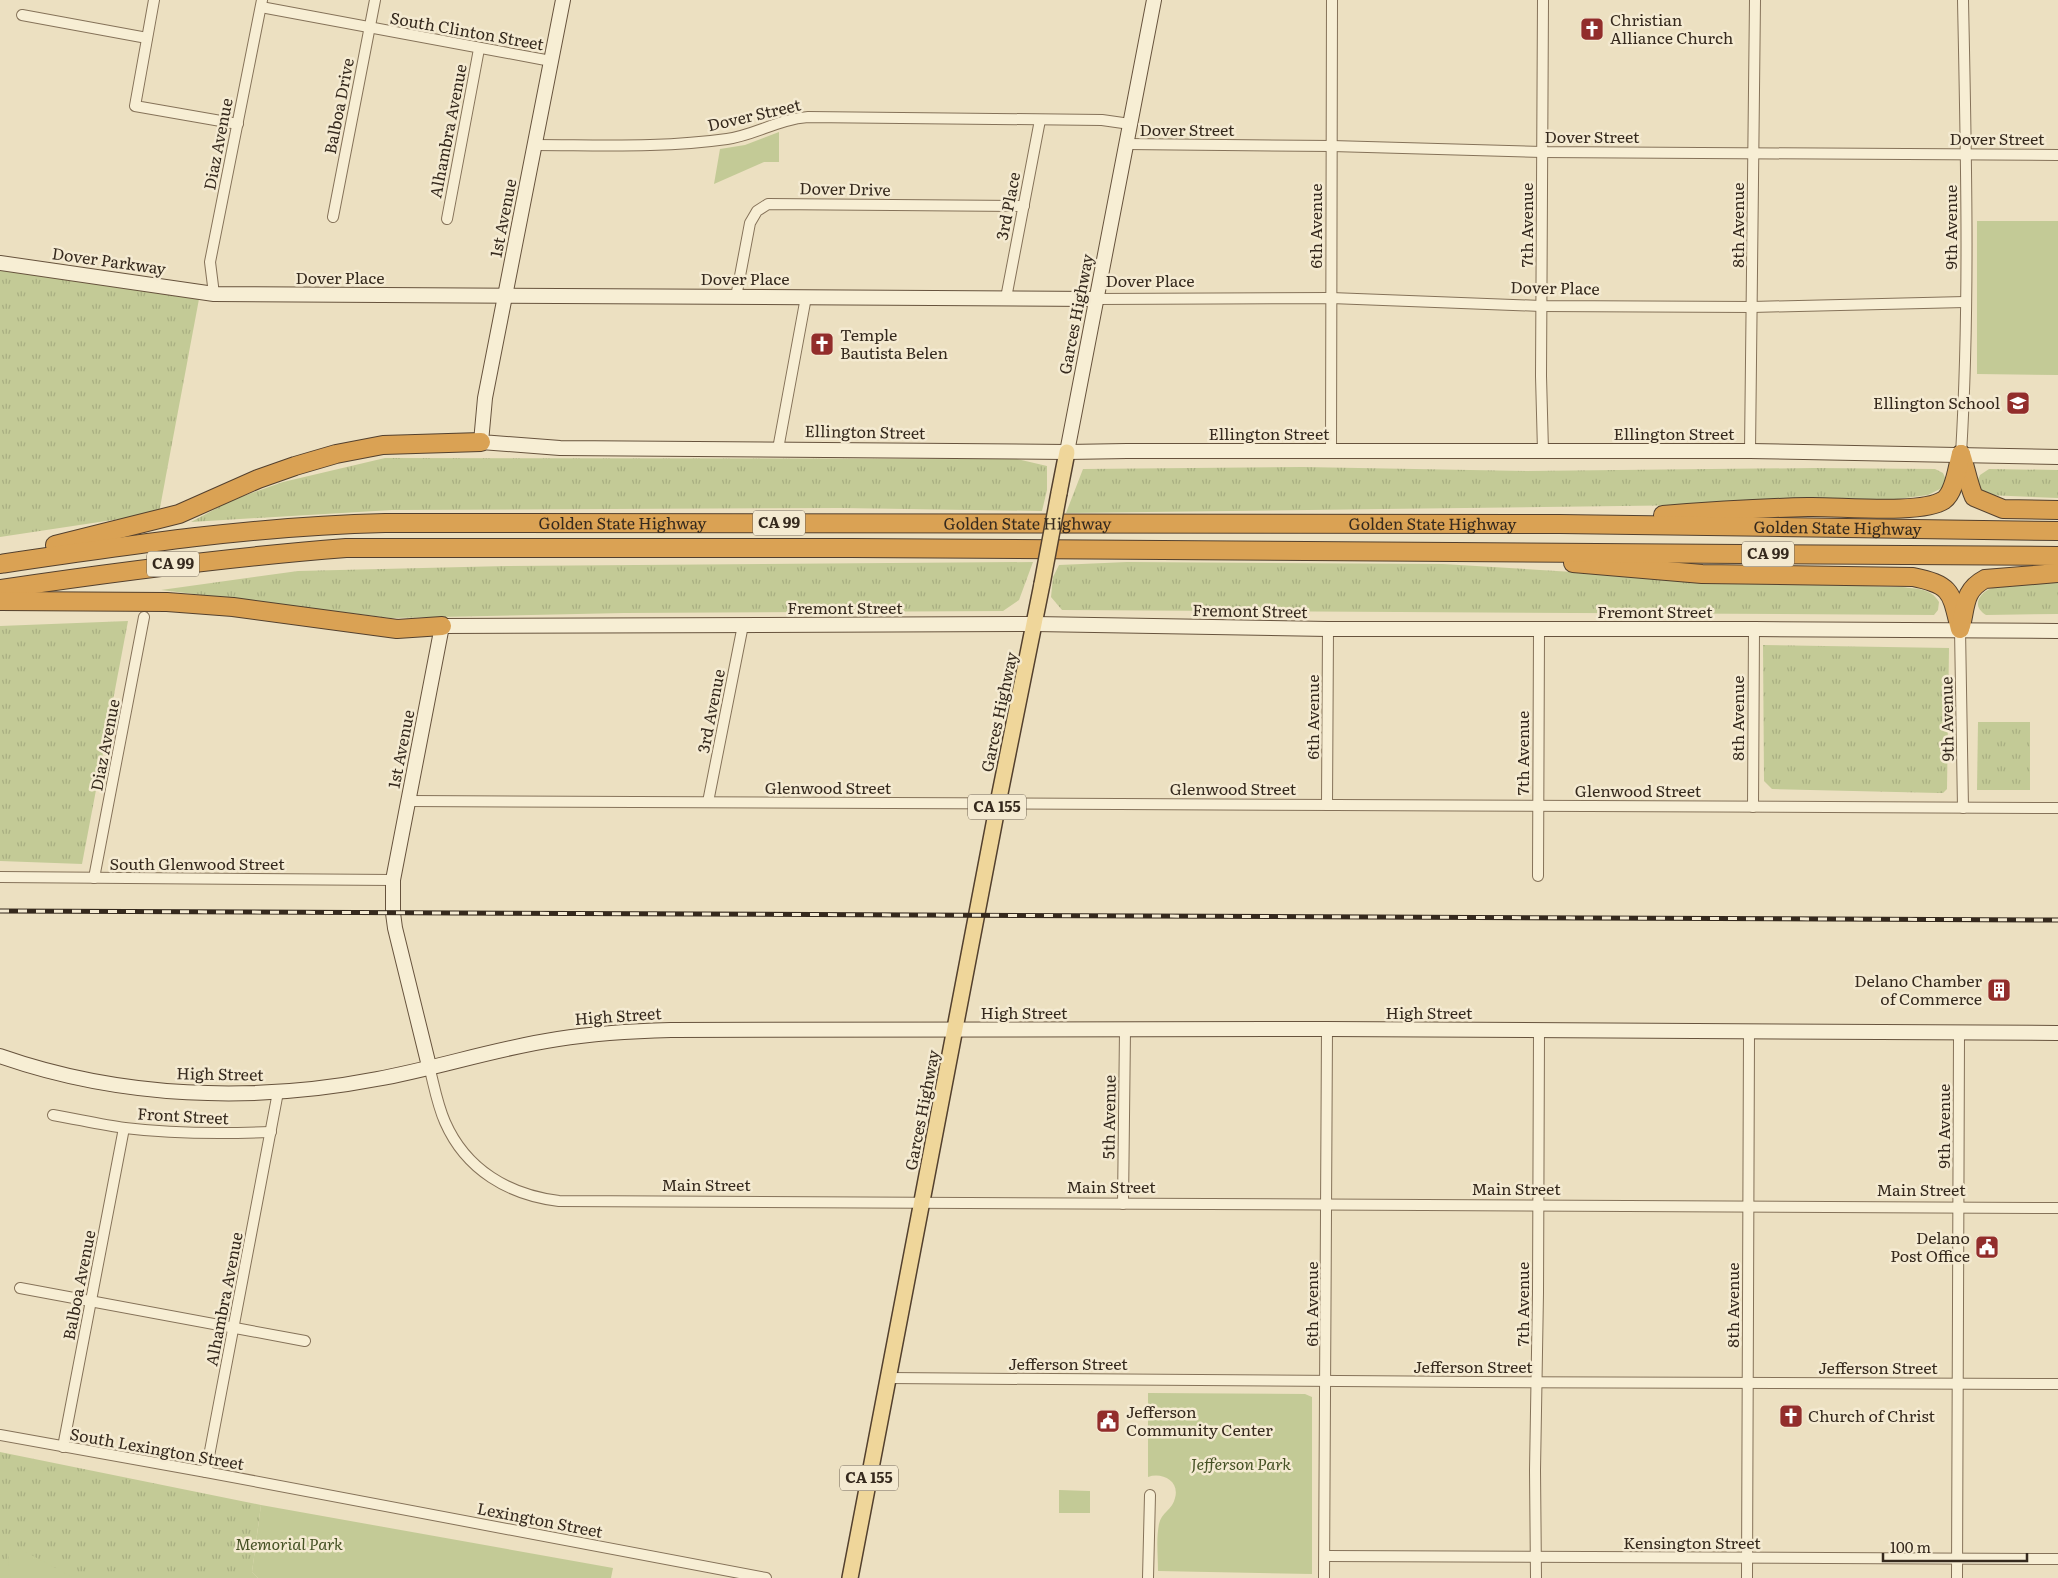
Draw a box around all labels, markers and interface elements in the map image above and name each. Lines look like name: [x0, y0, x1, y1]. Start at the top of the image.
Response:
street label: South Clinton Street: [388, 5, 546, 55]
place label: Christian Alliance Church: [1610, 7, 1734, 49]
church icon: Christian Alliance Church: [1579, 16, 1605, 42]
street label: Balboa Drive: [317, 56, 359, 156]
street label: Alhambra Avenue: [422, 62, 472, 200]
street label: Dover Street: [705, 92, 803, 136]
street label: Diaz Avenue: [196, 96, 238, 192]
street label: Dover Street: [1139, 117, 1235, 141]
street label: Dover Street: [1544, 124, 1640, 148]
street label: Dover Street: [1949, 126, 2045, 150]
street label: 3rd Place: [989, 170, 1025, 242]
street label: Dover Drive: [799, 175, 891, 201]
street label: 1st Avenue: [483, 177, 521, 259]
street label: 8th Avenue: [1725, 182, 1749, 268]
street label: 6th Avenue: [1303, 183, 1327, 269]
street label: 7th Avenue: [1514, 183, 1538, 267]
street label: 9th Avenue: [1938, 185, 1962, 269]
street label: Dover Parkway: [51, 240, 168, 280]
street label: Garces Highway: [1052, 251, 1099, 376]
street label: Dover Place: [295, 265, 385, 289]
street label: Dover Place: [700, 266, 790, 290]
street label: Dover Place: [1105, 268, 1195, 292]
street label: Dover Place: [1510, 274, 1600, 300]
place label: Temple Bautista Belen: [840, 322, 948, 364]
church icon: Temple Bautista Belen: [809, 331, 835, 357]
place label: Ellington School: [1873, 390, 2000, 414]
school or university icon: Ellington School: [2005, 390, 2031, 416]
street label: Ellington Street: [804, 418, 926, 444]
street label: Ellington Street: [1209, 421, 1330, 445]
street label: Ellington Street: [1614, 421, 1735, 445]
street label: Golden State Highway: [539, 510, 707, 534]
road number: CA 99: [753, 510, 805, 536]
street label: Golden State Highway: [944, 510, 1112, 535]
street label: Golden State Highway: [1349, 511, 1517, 535]
street label: Golden State Highway: [1753, 514, 1922, 540]
road number: CA 99: [1742, 542, 1794, 566]
road number: CA 99: [147, 552, 199, 576]
street label: Fremont Street: [787, 595, 903, 619]
street label: Fremont Street: [1192, 597, 1308, 623]
street label: Fremont Street: [1597, 599, 1713, 623]
street label: Garces Highway: [974, 649, 1023, 774]
street label: 3rd Avenue: [690, 667, 730, 755]
street label: 6th Avenue: [1300, 674, 1324, 760]
street label: 8th Avenue: [1725, 675, 1749, 761]
street label: 9th Avenue: [1933, 676, 1959, 762]
street label: Diaz Avenue: [83, 697, 125, 793]
street label: 1st Avenue: [381, 708, 419, 790]
street label: 7th Avenue: [1510, 711, 1534, 795]
street label: Glenwood Street: [765, 775, 892, 799]
street label: Glenwood Street: [1170, 776, 1297, 800]
street label: Glenwood Street: [1575, 778, 1702, 802]
road number: CA 155: [968, 794, 1026, 820]
street label: South Glenwood Street: [109, 851, 285, 875]
place label: Delano Chamber of Commerce: [1854, 968, 1982, 1010]
building icon: Delano Chamber of Commerce: [1986, 977, 2012, 1003]
street label: High Street: [574, 1000, 663, 1030]
street label: High Street: [980, 1000, 1068, 1024]
street label: High Street: [1385, 1000, 1473, 1024]
street label: Garces Highway: [898, 1047, 945, 1172]
street label: High Street: [176, 1060, 264, 1086]
street label: 5th Avenue: [1095, 1074, 1121, 1159]
street label: 9th Avenue: [1931, 1084, 1955, 1168]
street label: Front Street: [137, 1101, 230, 1129]
street label: Main Street: [661, 1172, 751, 1196]
street label: Main Street: [1066, 1174, 1156, 1198]
street label: Main Street: [1471, 1176, 1561, 1200]
street label: Main Street: [1876, 1177, 1966, 1201]
place label: Delano Post Office: [1890, 1225, 1970, 1267]
street label: Balboa Avenue: [56, 1228, 100, 1342]
street label: Alhambra Avenue: [198, 1230, 248, 1368]
public building icon: Delano Post Office: [1974, 1234, 2000, 1260]
street label: 6th Avenue: [1299, 1261, 1323, 1347]
street label: 7th Avenue: [1510, 1262, 1534, 1346]
street label: 8th Avenue: [1720, 1262, 1744, 1348]
street label: Jefferson Street: [1008, 1351, 1128, 1375]
street label: Jefferson Street: [1413, 1354, 1533, 1378]
street label: Jefferson Street: [1818, 1355, 1938, 1379]
place label: Jefferson Community Center: [1126, 1399, 1273, 1441]
church icon: Church of Christ: [1778, 1403, 1804, 1429]
place label: Church of Christ: [1808, 1403, 1936, 1427]
public building icon: Jefferson Community Center: [1095, 1408, 1121, 1434]
street label: South Lexington Street: [68, 1421, 247, 1475]
park label: Jefferson Park: [1191, 1451, 1291, 1475]
road number: CA 155: [840, 1466, 898, 1490]
street label: Lexington Street: [475, 1495, 606, 1543]
street label: Kensington Street: [1623, 1530, 1761, 1554]
scale bar: [1883, 1530, 2027, 1562]
park label: Memorial Park: [235, 1531, 343, 1555]
text: 100 m: [1890, 1535, 1931, 1558]

